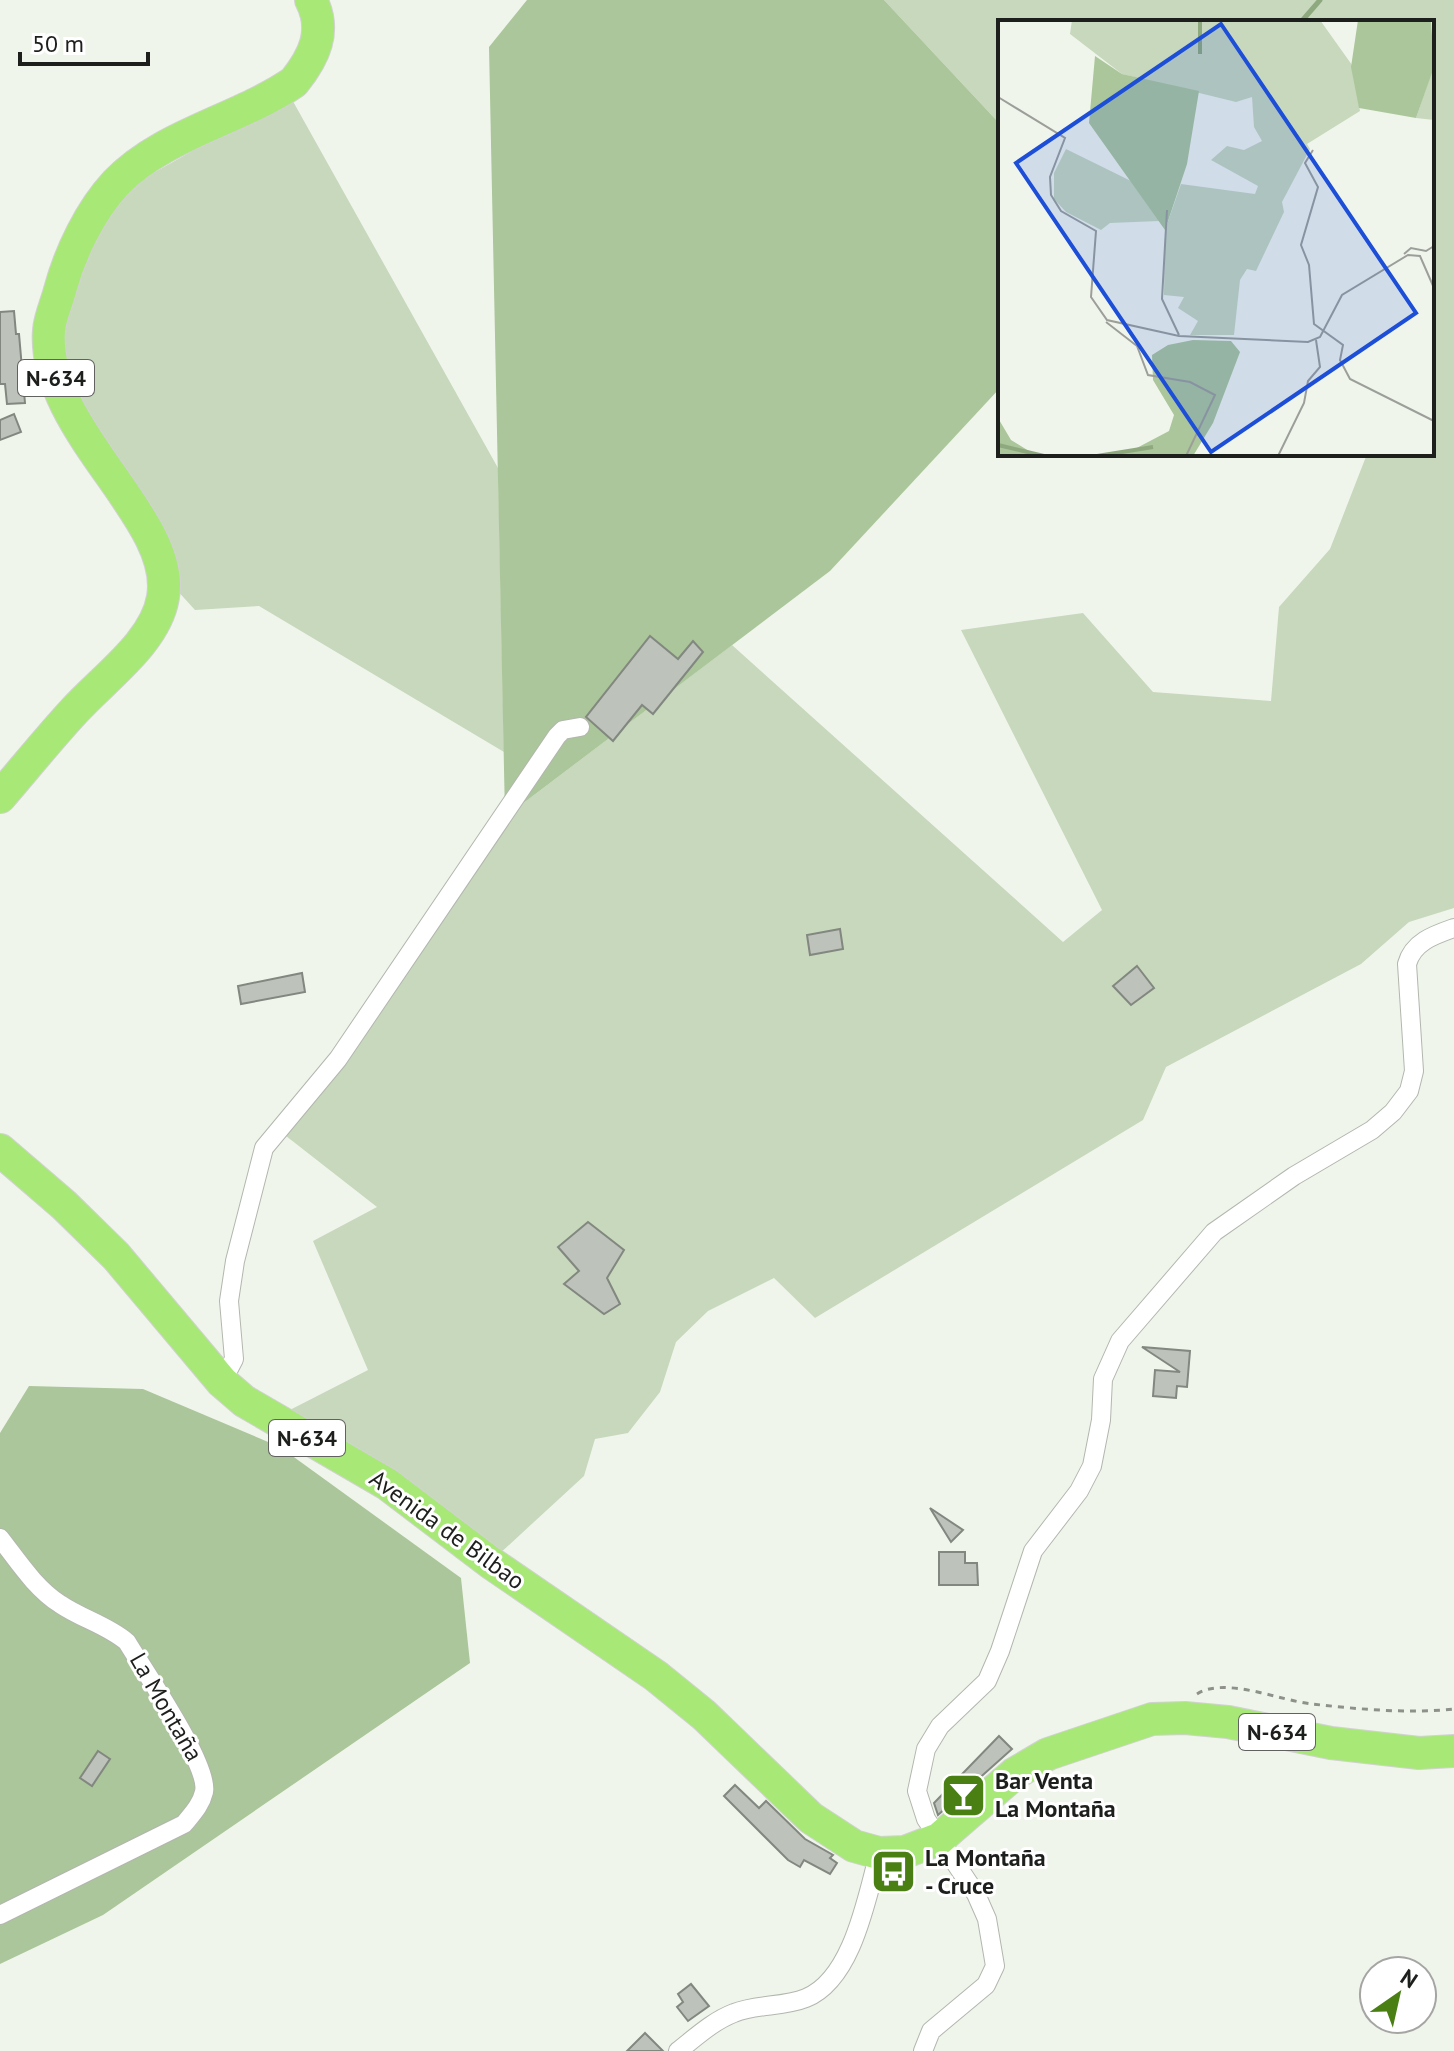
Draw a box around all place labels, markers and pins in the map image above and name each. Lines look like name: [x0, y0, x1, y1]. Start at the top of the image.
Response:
place label: Bar Venta La Montaña: [995, 1765, 1116, 1824]
bar icon: Bar Venta La Montaña: [940, 1771, 988, 1819]
place label: La Montaña - Cruce: [925, 1842, 1046, 1901]
bus stop icon: La Montaña - Cruce: [870, 1848, 918, 1896]

